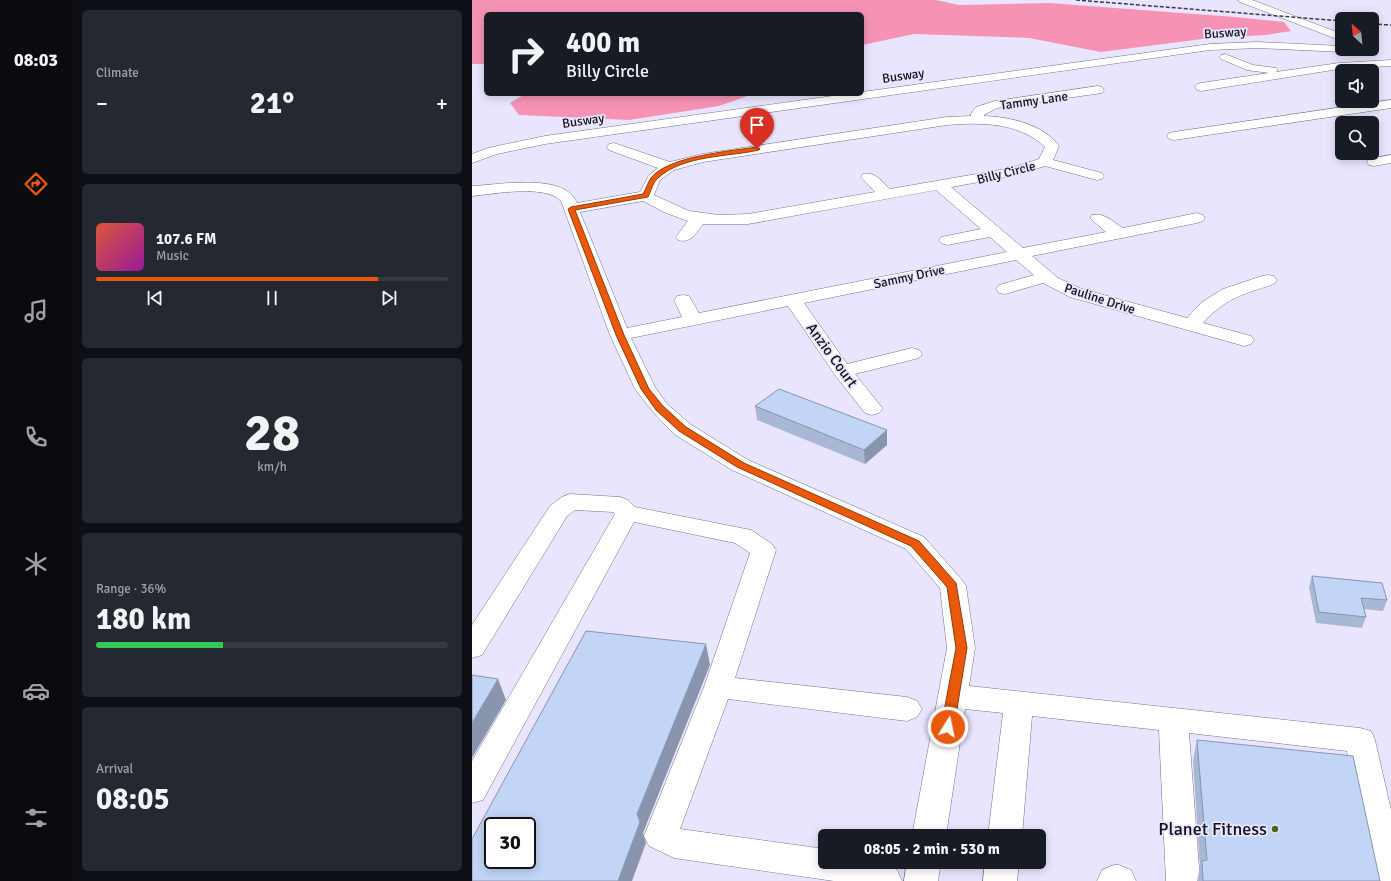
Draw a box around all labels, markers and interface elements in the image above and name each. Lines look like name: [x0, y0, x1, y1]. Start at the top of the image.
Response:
north arrow: [1335, 12, 1379, 56]
map controls: [1335, 12, 1379, 160]
street label: Busway: [1203, 24, 1247, 42]
text: 400 m: [566, 26, 640, 60]
icon: right: [500, 28, 552, 80]
text: 08:03: [14, 49, 58, 71]
text: Billy Circle: [566, 60, 649, 82]
button: sound: [1335, 64, 1379, 108]
text: Climate: [96, 65, 139, 81]
street label: Busway: [881, 65, 925, 87]
text: 21°: [250, 85, 294, 122]
street label: Tammy Lane: [999, 88, 1069, 114]
text: −: [96, 90, 108, 117]
text: +: [436, 90, 448, 117]
pin: [740, 108, 774, 149]
street label: Busway: [561, 110, 605, 132]
icon: arrive: [746, 114, 768, 136]
button: search: [1335, 116, 1379, 160]
street label: Billy Circle: [975, 158, 1037, 188]
icon: directions: [22, 170, 50, 198]
text: 107.6 FM: [156, 230, 217, 248]
text: Music: [156, 248, 189, 264]
street label: Sammy Drive: [872, 262, 946, 292]
street label: Pauline Drive: [1062, 280, 1137, 318]
icon: previous: [144, 287, 166, 309]
icon: pause: [261, 287, 283, 309]
icon: next: [378, 287, 400, 309]
icon: music: [22, 297, 50, 325]
street label: Anzio Court: [803, 319, 861, 391]
text: 28: [244, 401, 300, 465]
icon: phone: [22, 423, 50, 451]
text: km/h: [257, 459, 287, 475]
icon: climate: [22, 550, 50, 578]
text: Range · 36%: [96, 581, 166, 597]
text: 180 km: [96, 601, 191, 638]
icon: car: [22, 677, 50, 705]
position arrow: [927, 706, 969, 748]
text: Arrival: [96, 761, 133, 777]
text: 08:05: [96, 781, 170, 818]
icon: filters: [22, 804, 50, 832]
speed limit sign: 30: [484, 817, 536, 869]
place label: Planet Fitness: [1158, 818, 1267, 840]
marker: Planet Fitness: [1270, 824, 1280, 834]
text: 08:05 · 2 min · 530 m: [864, 840, 1000, 858]

